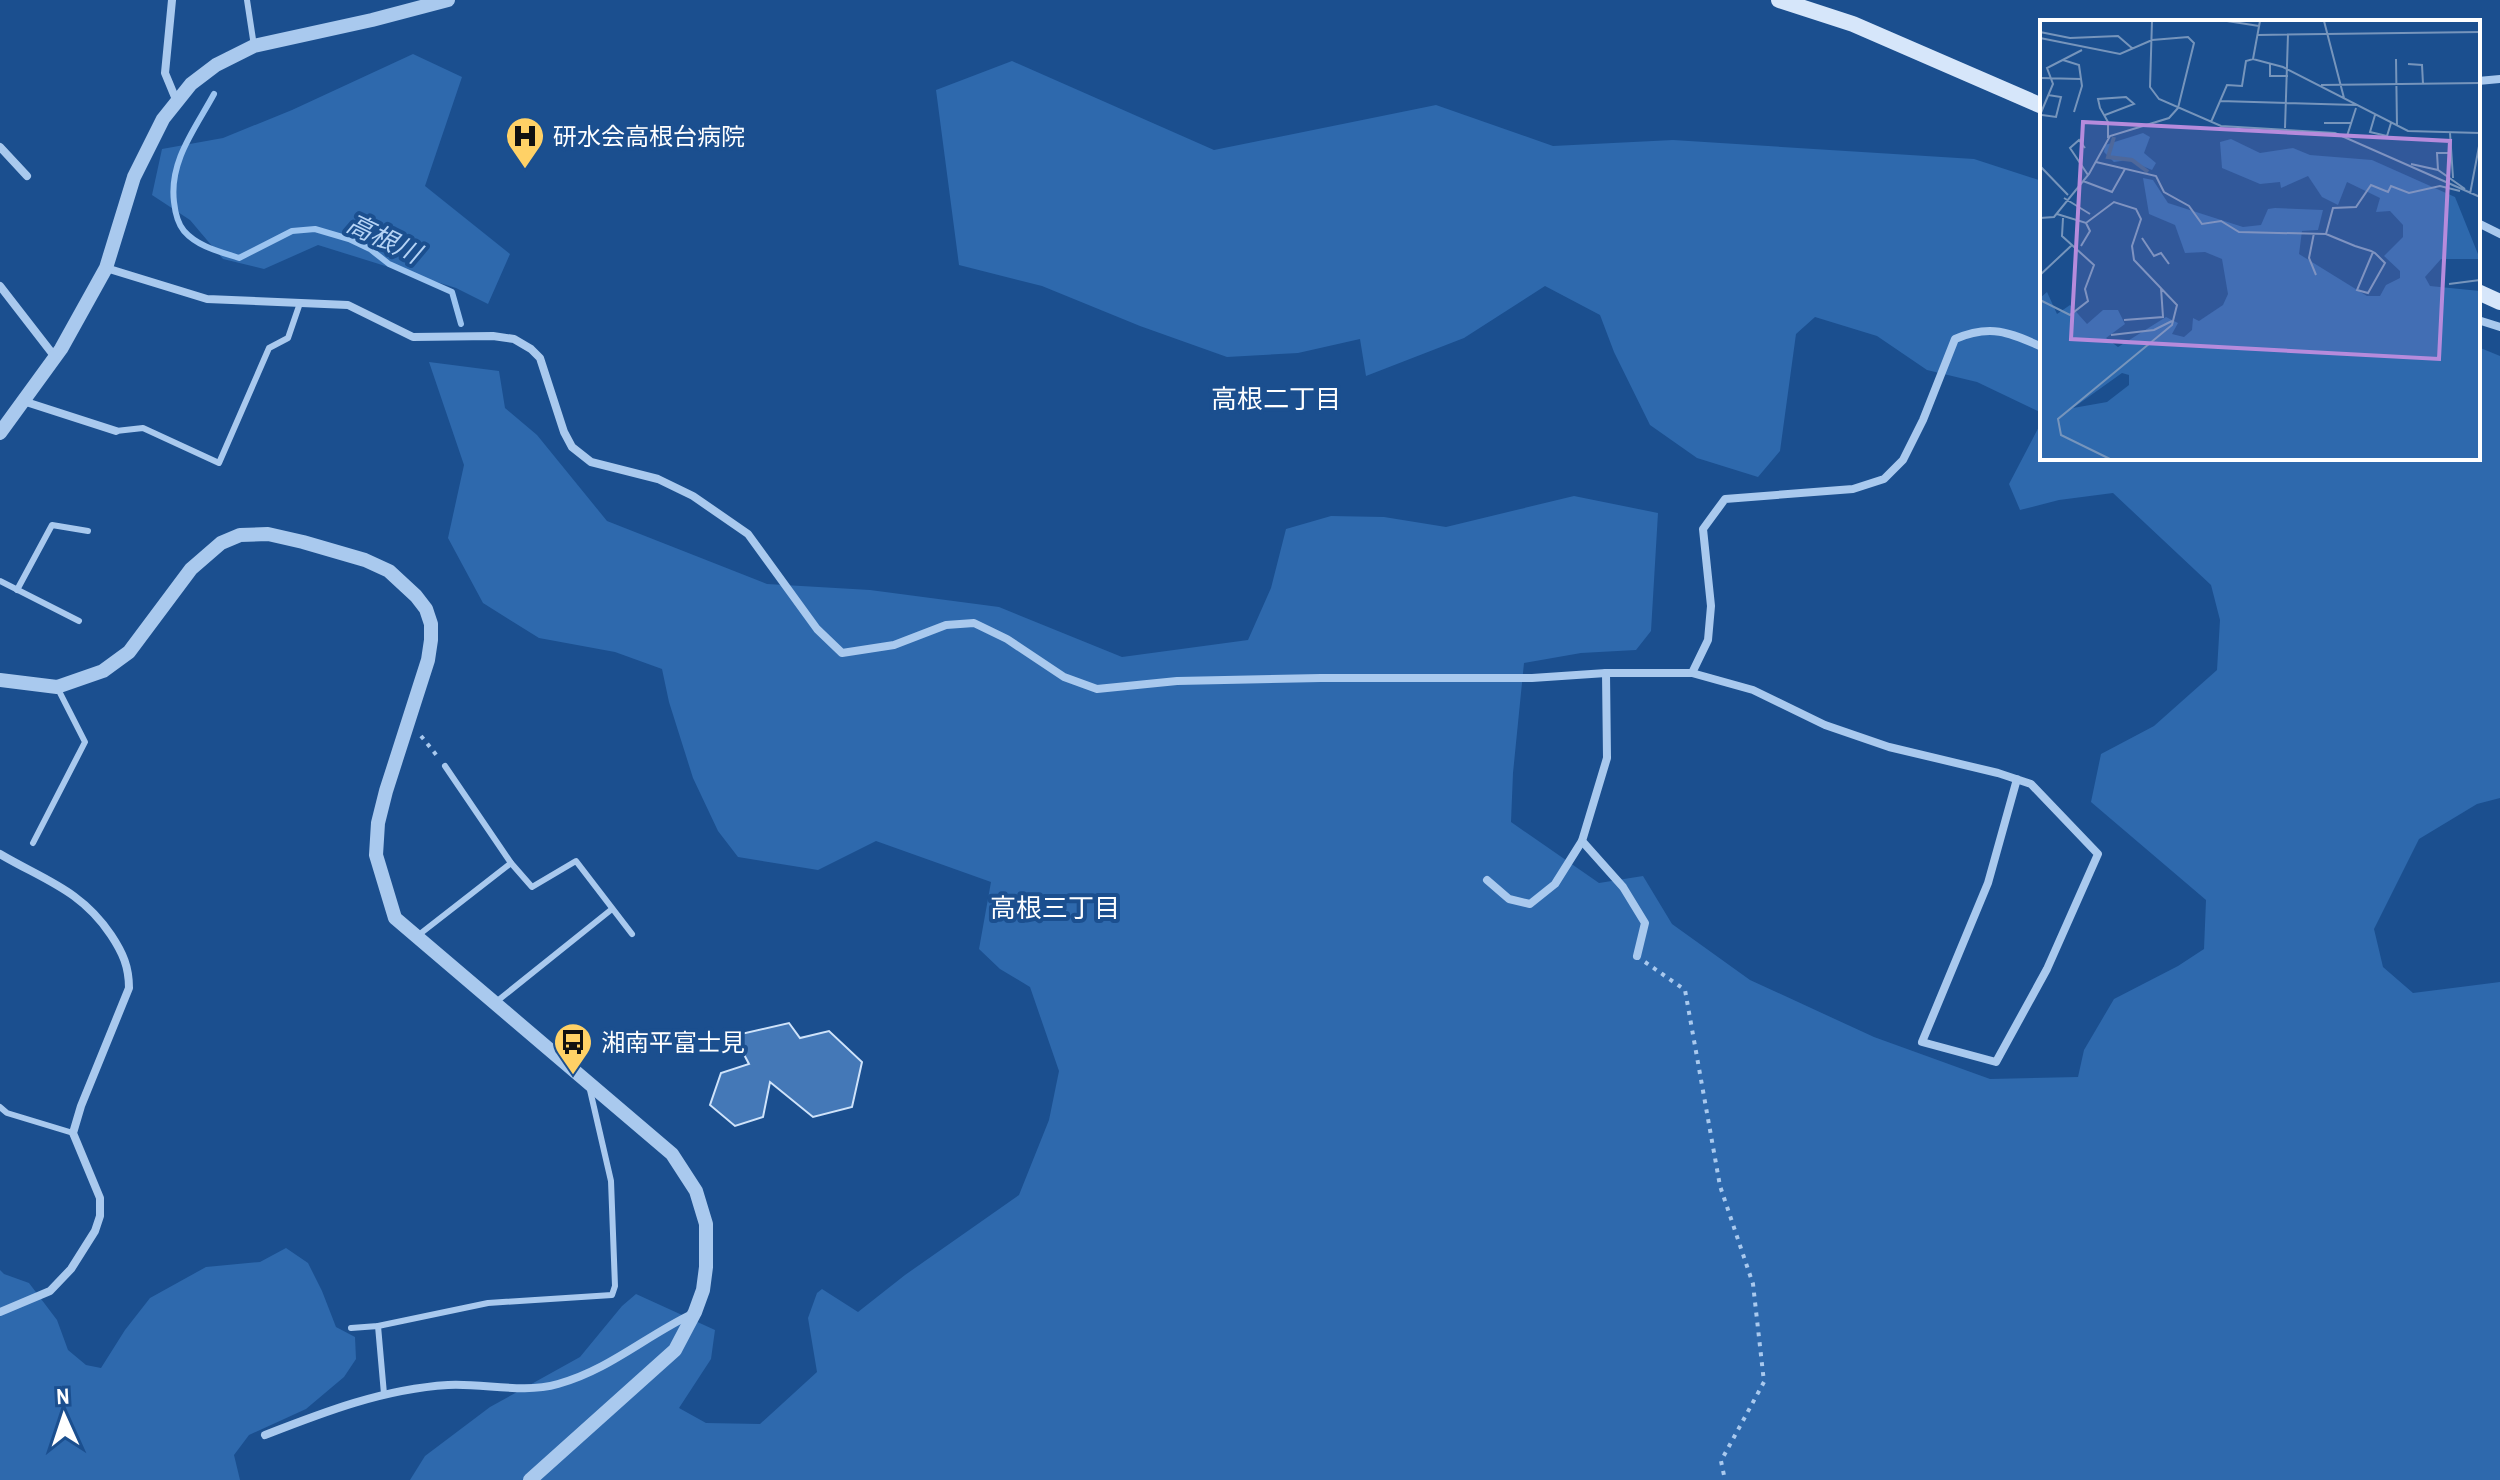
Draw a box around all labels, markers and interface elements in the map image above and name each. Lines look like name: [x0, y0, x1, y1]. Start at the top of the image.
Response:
inset map: [2040, 20, 2480, 460]
hospital icon: 研水会高根台病院: [504, 115, 546, 170]
place label: 研水会高根台病院: [553, 120, 745, 152]
water label: 高根川: [341, 205, 429, 272]
district label: 高根二丁目: [1211, 381, 1341, 416]
district label: 高根三丁目: [990, 890, 1120, 925]
bus stop icon: 湘南平富士見: [552, 1021, 594, 1076]
place label: 湘南平富士見: [601, 1026, 745, 1058]
north arrow: [24, 1376, 104, 1456]
text: N: [56, 1381, 70, 1411]

